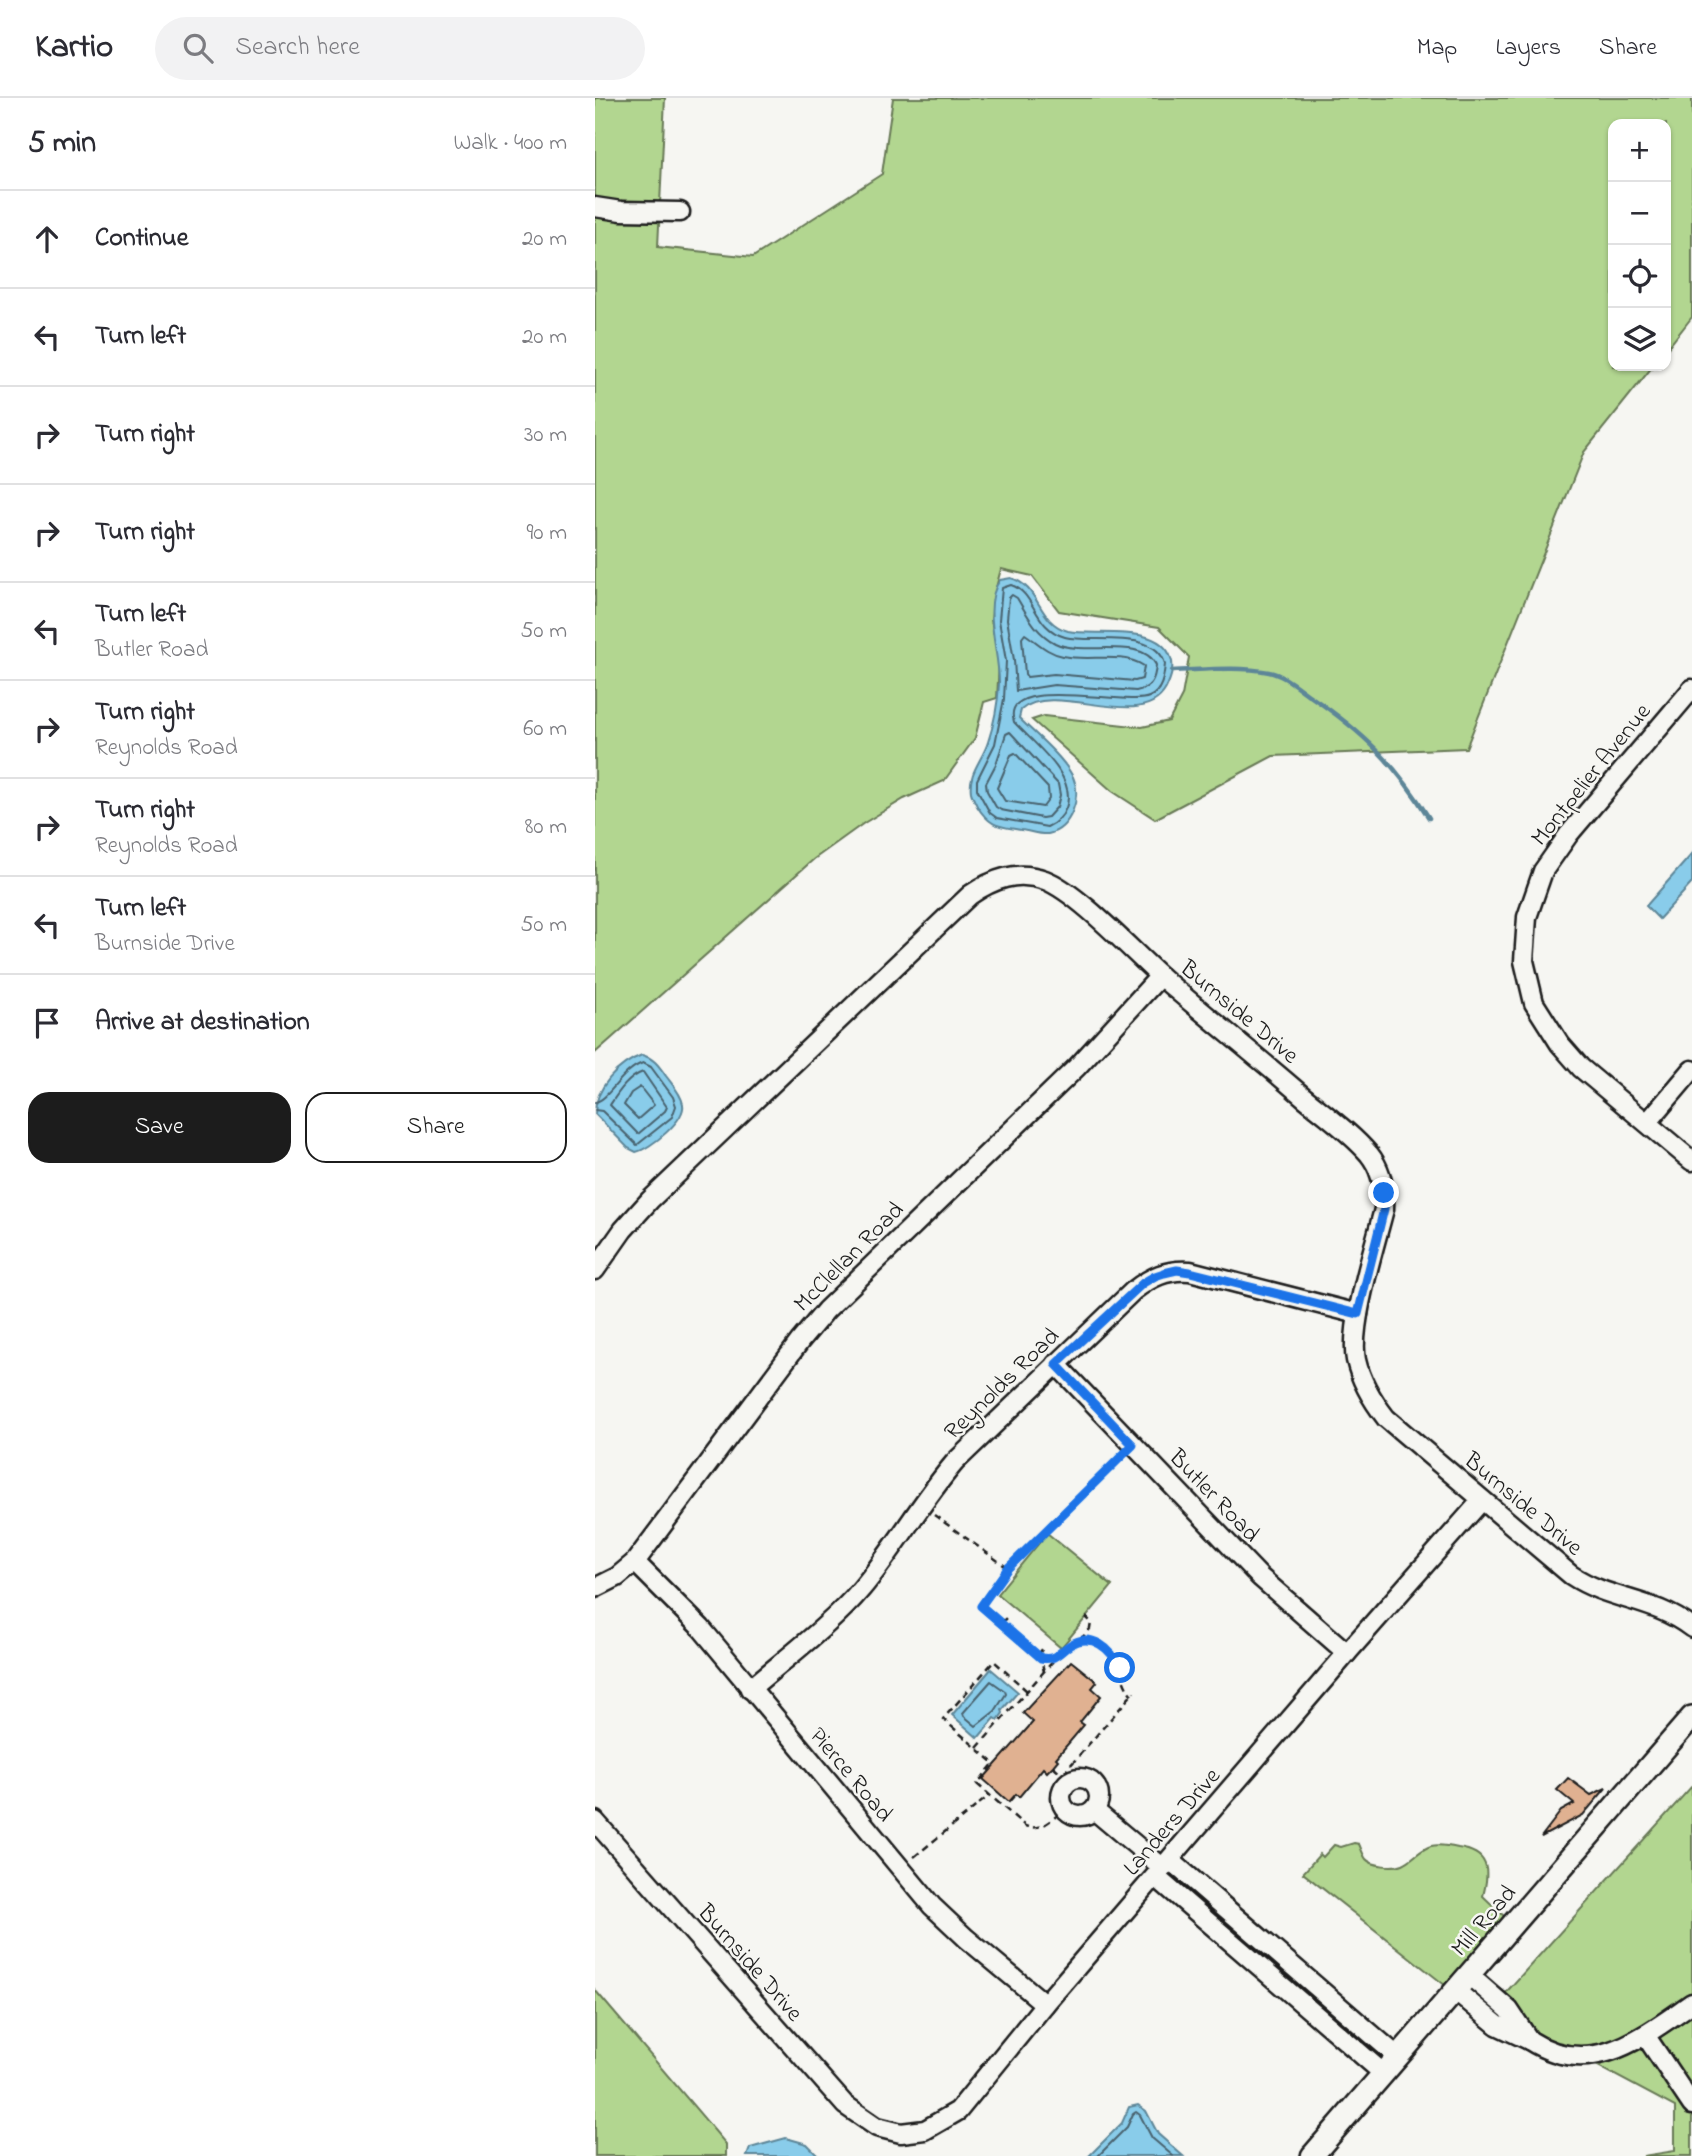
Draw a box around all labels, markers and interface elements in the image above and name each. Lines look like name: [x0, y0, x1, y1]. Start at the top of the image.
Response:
search box: [155, 17, 645, 80]
text: Kartio: [35, 24, 113, 72]
icon: search: [179, 29, 217, 67]
text: Search here: [235, 29, 360, 67]
text: Map: [1417, 31, 1457, 66]
text: Layers: [1495, 31, 1561, 66]
text: Share: [1599, 31, 1657, 66]
map controls: [1608, 119, 1671, 371]
button: +: [1608, 119, 1671, 182]
text: 5 min: [28, 122, 96, 166]
text: Walk · 400 m: [453, 127, 567, 160]
button: −: [1608, 182, 1671, 245]
icon: ahead: [28, 220, 66, 258]
text: Continue: [95, 220, 188, 258]
text: 20 m: [522, 223, 567, 256]
button: locate: [1608, 245, 1671, 308]
button: layers: [1608, 308, 1671, 371]
icon: left: [28, 318, 66, 356]
text: Turn left: [95, 318, 186, 356]
text: 20 m: [522, 321, 567, 354]
icon: right: [28, 416, 66, 454]
text: Turn right: [95, 416, 195, 454]
text: 30 m: [524, 419, 567, 452]
icon: right: [28, 514, 66, 552]
text: Turn right: [95, 514, 195, 552]
text: 90 m: [527, 517, 567, 550]
text: Turn left: [95, 596, 186, 634]
icon: left: [28, 612, 66, 650]
text: 50 m: [520, 615, 567, 648]
text: Butler Road: [95, 634, 208, 667]
text: Turn right: [95, 694, 195, 732]
street label: Montpelier Avenue: [1523, 696, 1661, 855]
icon: right: [28, 710, 66, 748]
text: 60 m: [523, 713, 567, 746]
text: Reynolds Road: [95, 732, 238, 765]
text: Turn right: [95, 792, 195, 830]
icon: right: [28, 808, 66, 846]
text: 80 m: [525, 811, 567, 844]
text: Reynolds Road: [95, 830, 238, 863]
text: Turn left: [95, 890, 186, 928]
icon: left: [28, 906, 66, 944]
text: 50 m: [520, 909, 567, 942]
text: Burnside Drive: [95, 928, 235, 961]
street label: Burnside Drive: [1170, 952, 1306, 1073]
icon: arrive: [28, 1004, 66, 1042]
text: Arrive at destination: [95, 1004, 310, 1042]
button: Save: [28, 1092, 291, 1163]
button: Share: [305, 1092, 567, 1163]
route end: [1368, 1177, 1399, 1208]
street label: McClellan Road: [786, 1194, 913, 1321]
street label: Reynolds Road: [937, 1320, 1070, 1450]
street label: Butler Road: [1159, 1441, 1267, 1552]
street label: Burnside Drive: [1454, 1444, 1590, 1565]
route start: [1104, 1652, 1135, 1683]
street label: Pierce Road: [800, 1720, 901, 1831]
street label: Landers Drive: [1116, 1761, 1230, 1885]
street label: Mill Road: [1444, 1878, 1526, 1965]
street label: Burnside Drive: [687, 1896, 810, 2030]

